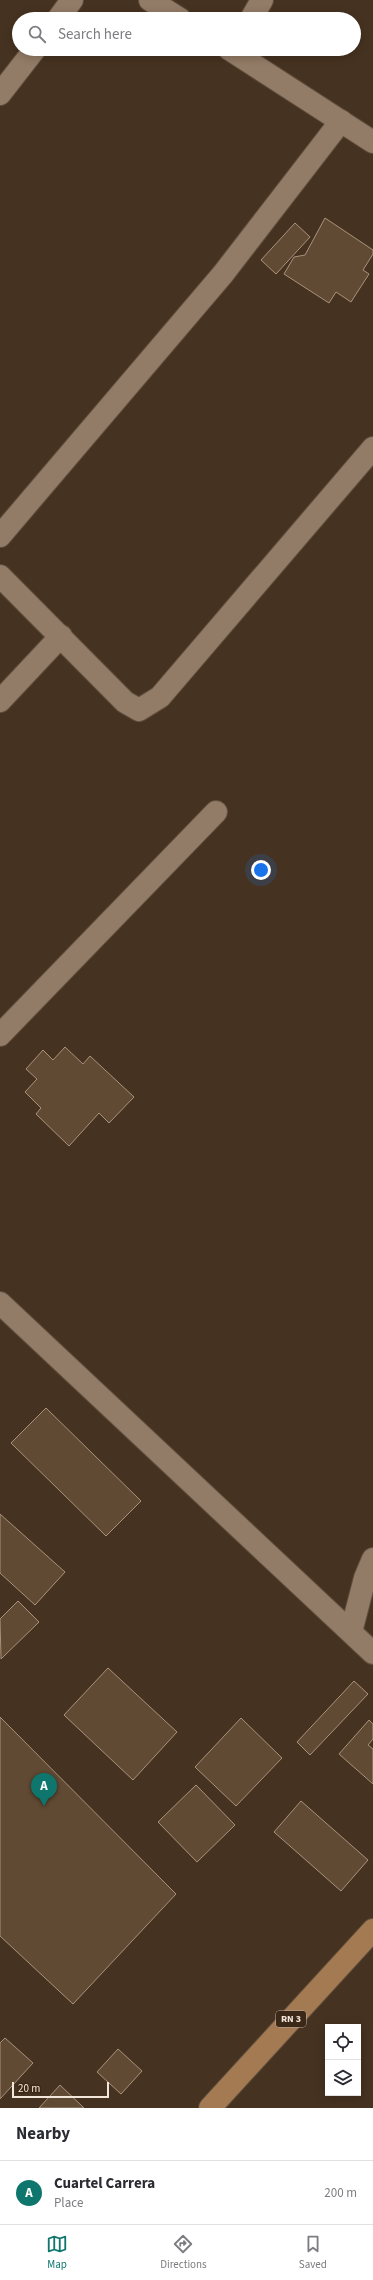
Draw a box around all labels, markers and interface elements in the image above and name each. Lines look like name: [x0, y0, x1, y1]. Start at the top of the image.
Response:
search box: [12, 12, 361, 56]
icon: search: [26, 23, 48, 45]
text: Search here: [58, 24, 132, 45]
your location: [251, 860, 271, 880]
pin: A: [31, 1773, 57, 1806]
road number: RN 3: [276, 2011, 306, 2027]
map controls: [325, 2024, 361, 2096]
button: locate: [325, 2024, 361, 2060]
button: layers: [325, 2060, 361, 2096]
scale bar: [12, 2080, 109, 2099]
text: 20 m: [18, 2081, 40, 2096]
text: Nearby: [16, 2122, 70, 2146]
text: Cuartel Carrera: [54, 2173, 155, 2194]
text: A: [25, 2184, 33, 2202]
text: 200 m: [324, 2184, 357, 2202]
text: Place: [54, 2194, 83, 2212]
tab: Map: [46, 2233, 68, 2272]
tab: Directions: [160, 2233, 207, 2272]
tab: Saved: [299, 2233, 327, 2272]

